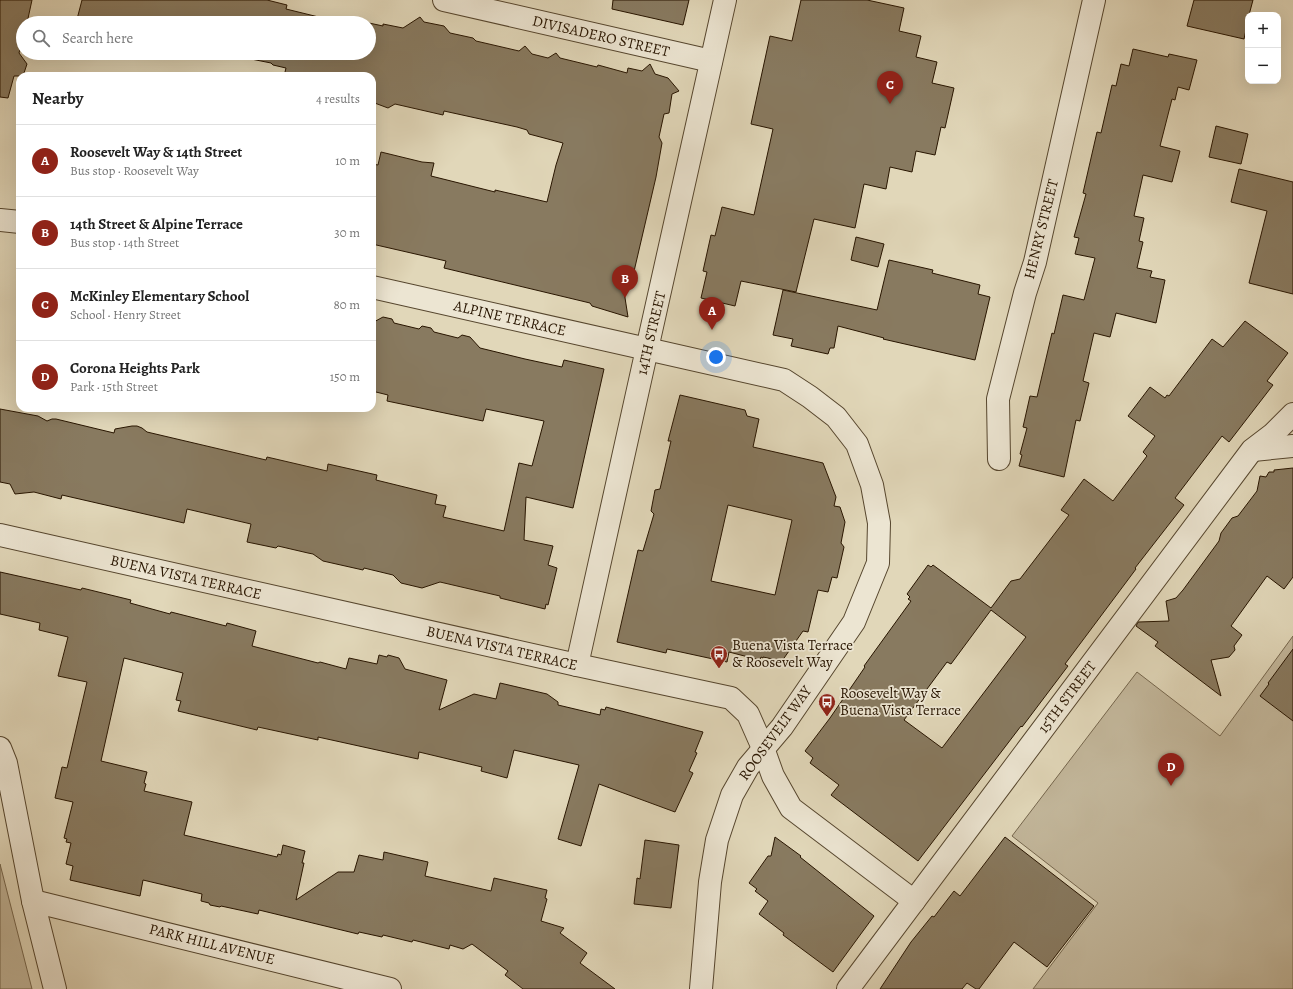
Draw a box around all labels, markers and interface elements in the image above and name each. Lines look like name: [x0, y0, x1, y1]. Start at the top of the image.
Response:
street label: DIVISADERO STREET: [530, 10, 672, 62]
map controls: [1245, 12, 1281, 84]
button: +: [1245, 12, 1281, 48]
search box: [16, 16, 376, 60]
icon: search: [30, 27, 52, 49]
text: Search here: [62, 28, 133, 48]
button: −: [1245, 48, 1281, 84]
pin: C: [877, 71, 903, 104]
text: Nearby: [32, 87, 83, 110]
text: 4 results: [316, 90, 360, 107]
text: Roosevelt Way & 14th Street: [70, 142, 242, 162]
text: A: [41, 152, 49, 169]
text: 10 m: [335, 152, 360, 169]
text: Bus stop · Roosevelt Way: [70, 162, 199, 179]
street label: HENRY STREET: [1019, 176, 1063, 281]
text: 14th Street & Alpine Terrace: [70, 214, 243, 234]
text: B: [41, 224, 49, 241]
text: 30 m: [334, 224, 360, 241]
text: Bus stop · 14th Street: [70, 234, 179, 251]
pin: B: [612, 265, 638, 298]
text: McKinley Elementary School: [70, 286, 249, 306]
street label: 14TH STREET: [632, 288, 671, 377]
street label: ALPINE TERRACE: [451, 295, 568, 341]
text: C: [41, 296, 49, 313]
text: 80 m: [333, 296, 360, 313]
pin: A: [699, 297, 725, 330]
text: School · Henry Street: [70, 306, 181, 323]
your location: [706, 347, 726, 367]
text: Corona Heights Park: [70, 358, 200, 378]
text: D: [40, 368, 50, 385]
text: 150 m: [330, 368, 360, 385]
text: Park · 15th Street: [70, 378, 158, 395]
street label: BUENA VISTA TERRACE: [108, 550, 264, 604]
street label: BUENA VISTA TERRACE: [424, 621, 580, 675]
place label: Buena Vista Terrace & Roosevelt Way: [732, 635, 853, 672]
bus stop icon: Buena Vista Terrace & Roosevelt Way: [709, 644, 729, 669]
street label: 15TH STREET: [1033, 656, 1101, 737]
street label: ROOSEVELT WAY: [734, 681, 817, 784]
place label: Roosevelt Way & Buena Vista Terrace: [840, 683, 961, 720]
bus stop icon: Roosevelt Way & Buena Vista Terrace: [817, 692, 837, 717]
pin: D: [1158, 753, 1184, 786]
street label: PARK HILL AVENUE: [147, 919, 277, 969]

